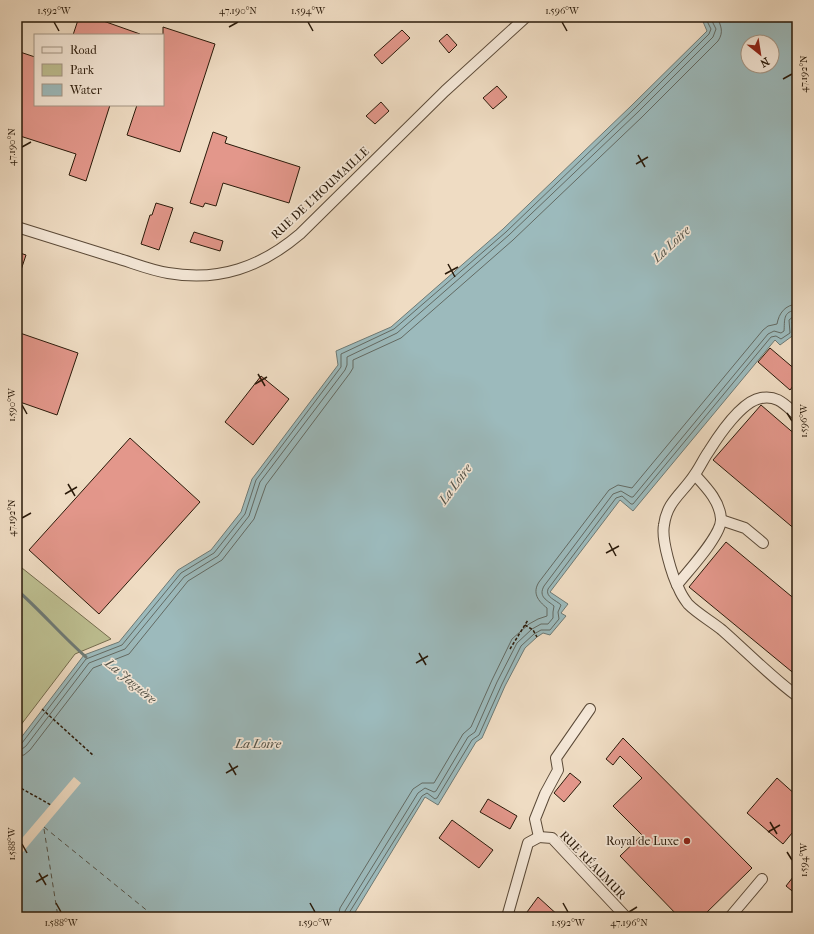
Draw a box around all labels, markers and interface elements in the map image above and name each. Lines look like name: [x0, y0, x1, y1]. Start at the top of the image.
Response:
text: 1.592°W: [37, 5, 72, 17]
text: 47.190°N: [219, 5, 257, 17]
text: 1.594°W: [291, 5, 326, 17]
text: 1.596°W: [545, 5, 580, 17]
legend: [34, 34, 164, 106]
north arrow: [740, 34, 780, 74]
text: Road: [70, 43, 97, 57]
text: N: [757, 55, 772, 70]
text: 47.192°N: [798, 55, 810, 93]
text: Park: [70, 63, 95, 77]
text: Water: [69, 83, 103, 97]
text: 47.190°N: [6, 128, 18, 166]
street label: RUE DE L'HOUMAILLE: [268, 144, 372, 242]
water label: La Loire: [648, 222, 694, 266]
text: 1.590°W: [6, 387, 18, 422]
text: 1.596°W: [798, 403, 810, 438]
water label: La Loire: [435, 460, 475, 508]
text: 47.192°N: [6, 499, 18, 537]
water label: La Jaguère: [102, 655, 160, 707]
water label: La Loire: [234, 736, 282, 751]
text: 1.588°W: [6, 826, 18, 860]
street label: RUE RÉAUMUR: [557, 827, 631, 903]
place label: Royal de Luxe: [606, 834, 679, 848]
marker: Royal de Luxe: [682, 836, 692, 846]
text: 1.594°W: [798, 842, 810, 877]
text: 1.588°W: [45, 917, 79, 929]
text: 1.590°W: [298, 917, 333, 929]
text: 1.592°W: [551, 917, 586, 929]
text: 47.196°N: [610, 917, 648, 929]

